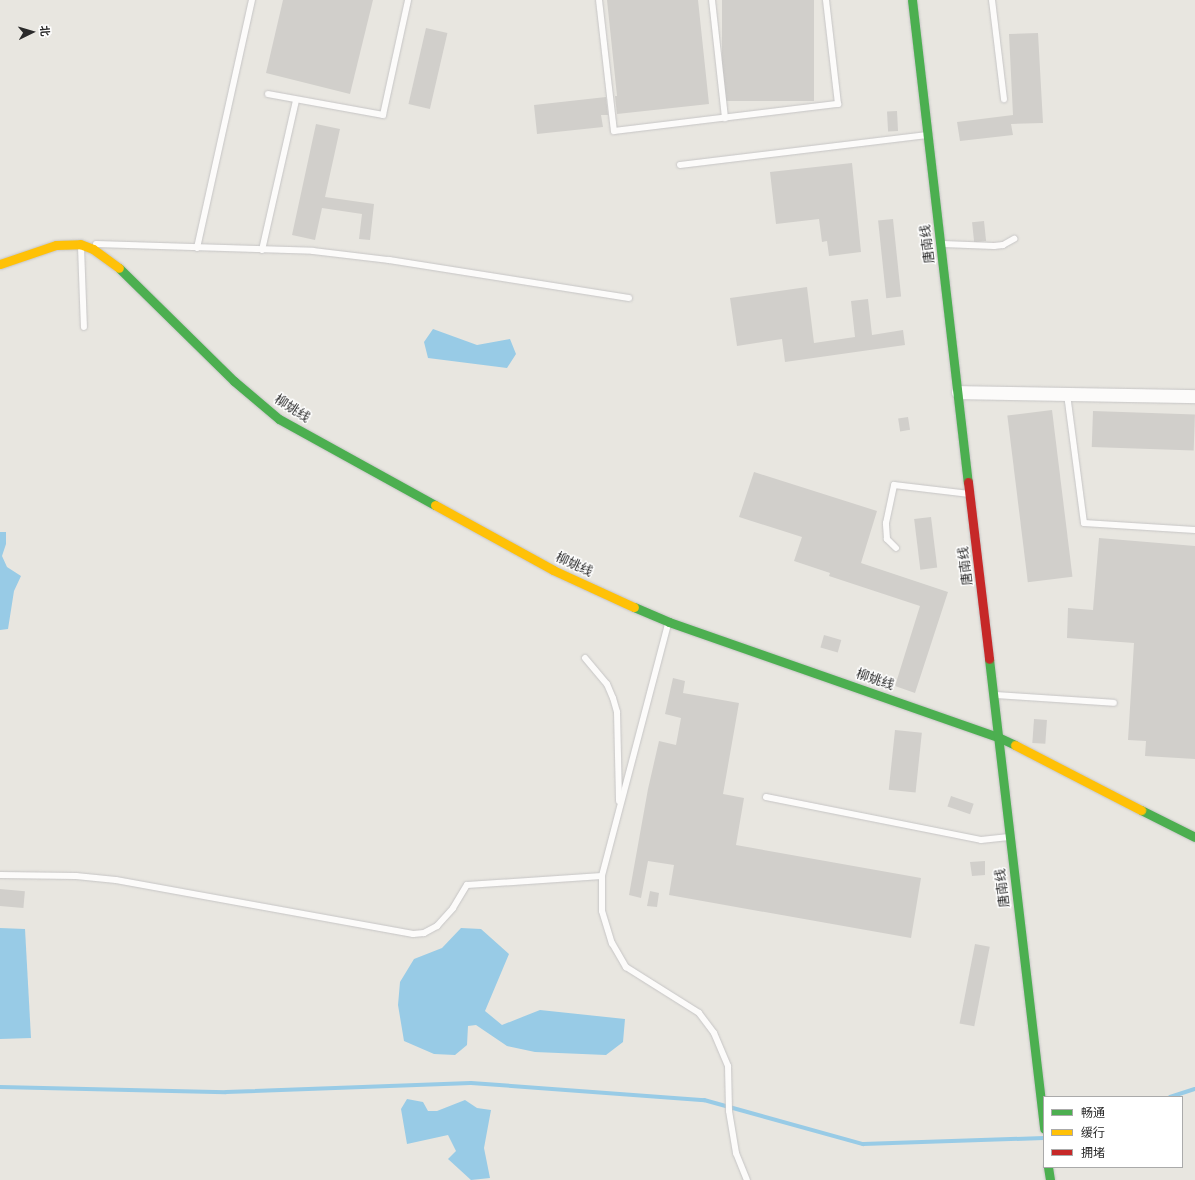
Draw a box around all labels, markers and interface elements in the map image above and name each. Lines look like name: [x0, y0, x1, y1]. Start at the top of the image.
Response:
north arrow: [12, 12, 52, 52]
text: 北: [37, 25, 52, 37]
street label: 唐南线: [918, 224, 938, 264]
street label: 柳姚线: [271, 392, 313, 426]
street label: 唐南线: [956, 546, 976, 586]
street label: 柳姚线: [553, 550, 595, 580]
street label: 柳姚线: [854, 666, 896, 694]
street label: 唐南线: [993, 868, 1013, 908]
legend: [1043, 1096, 1183, 1168]
text: 畅通: [1081, 1105, 1105, 1122]
text: 缓行: [1081, 1125, 1105, 1142]
text: 拥堵: [1081, 1145, 1105, 1162]

